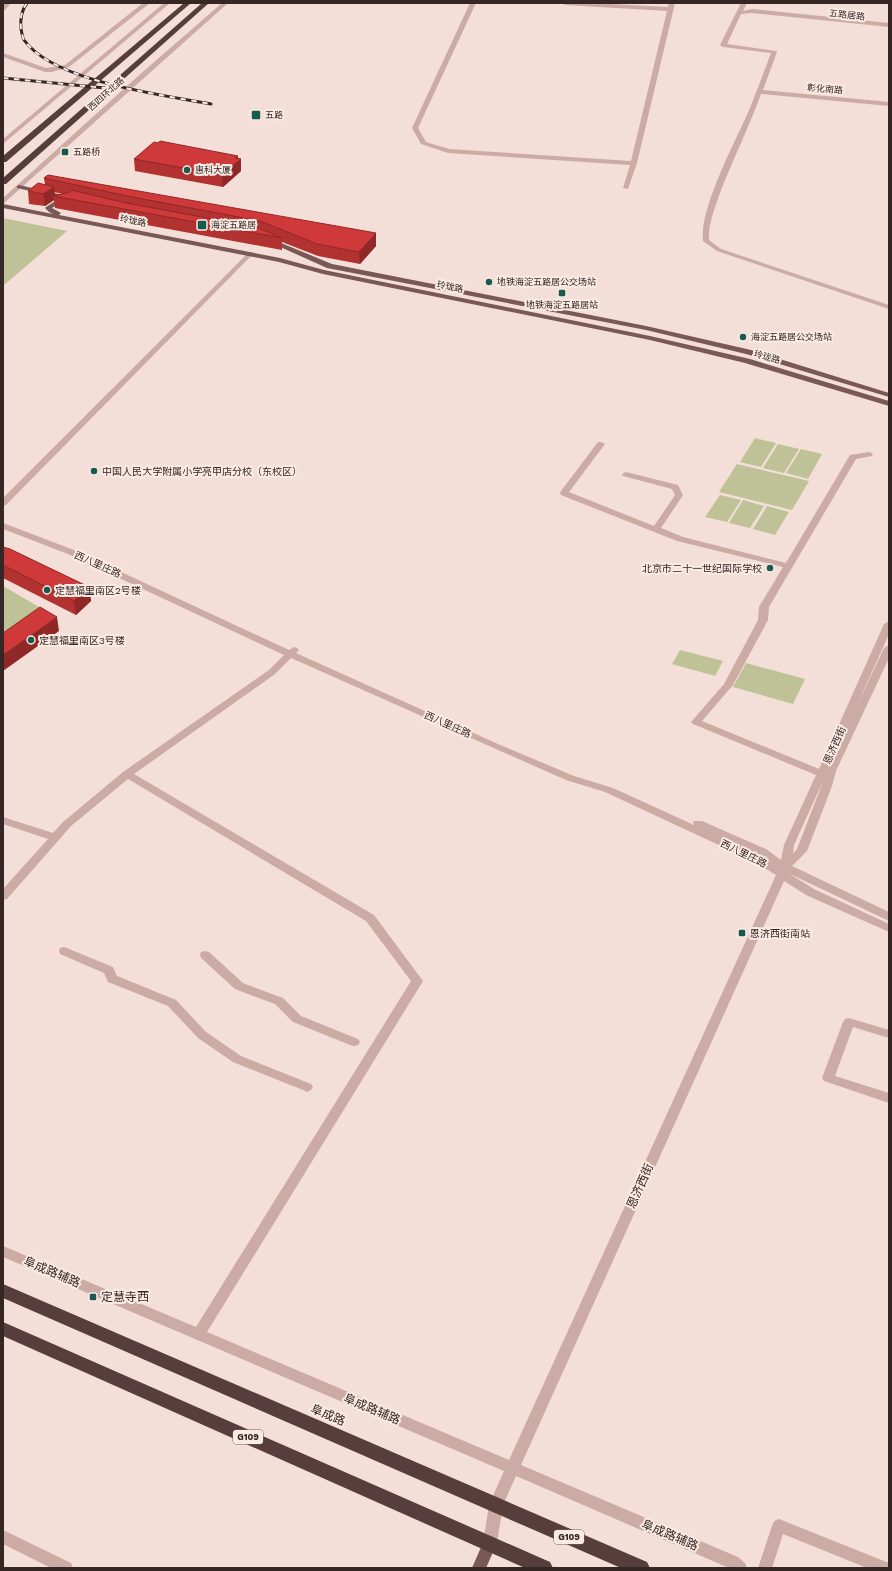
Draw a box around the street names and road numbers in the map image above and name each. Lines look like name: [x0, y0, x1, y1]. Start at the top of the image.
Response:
street label: 五路居路: [829, 8, 865, 22]
street label: 西四环北路: [86, 75, 126, 113]
street label: 彰化南路: [807, 81, 843, 96]
street label: 玲珑路: [119, 214, 147, 228]
street label: 玲珑路: [436, 280, 464, 294]
street label: 玲珑路: [753, 348, 781, 366]
street label: 西八里庄路: [73, 549, 123, 580]
street label: 西八里庄路: [423, 709, 473, 740]
street label: 恩济西街: [821, 725, 848, 766]
street label: 西八里庄路: [719, 838, 769, 869]
street label: 恩济西街: [624, 1161, 656, 1211]
street label: 阜成路辅路: [22, 1254, 82, 1290]
street label: 阜成路辅路: [342, 1391, 402, 1427]
street label: 阜成路: [309, 1402, 347, 1428]
road number: G109: [233, 1430, 263, 1444]
street label: 阜成路辅路: [640, 1517, 700, 1553]
road number: G109: [554, 1530, 584, 1544]

